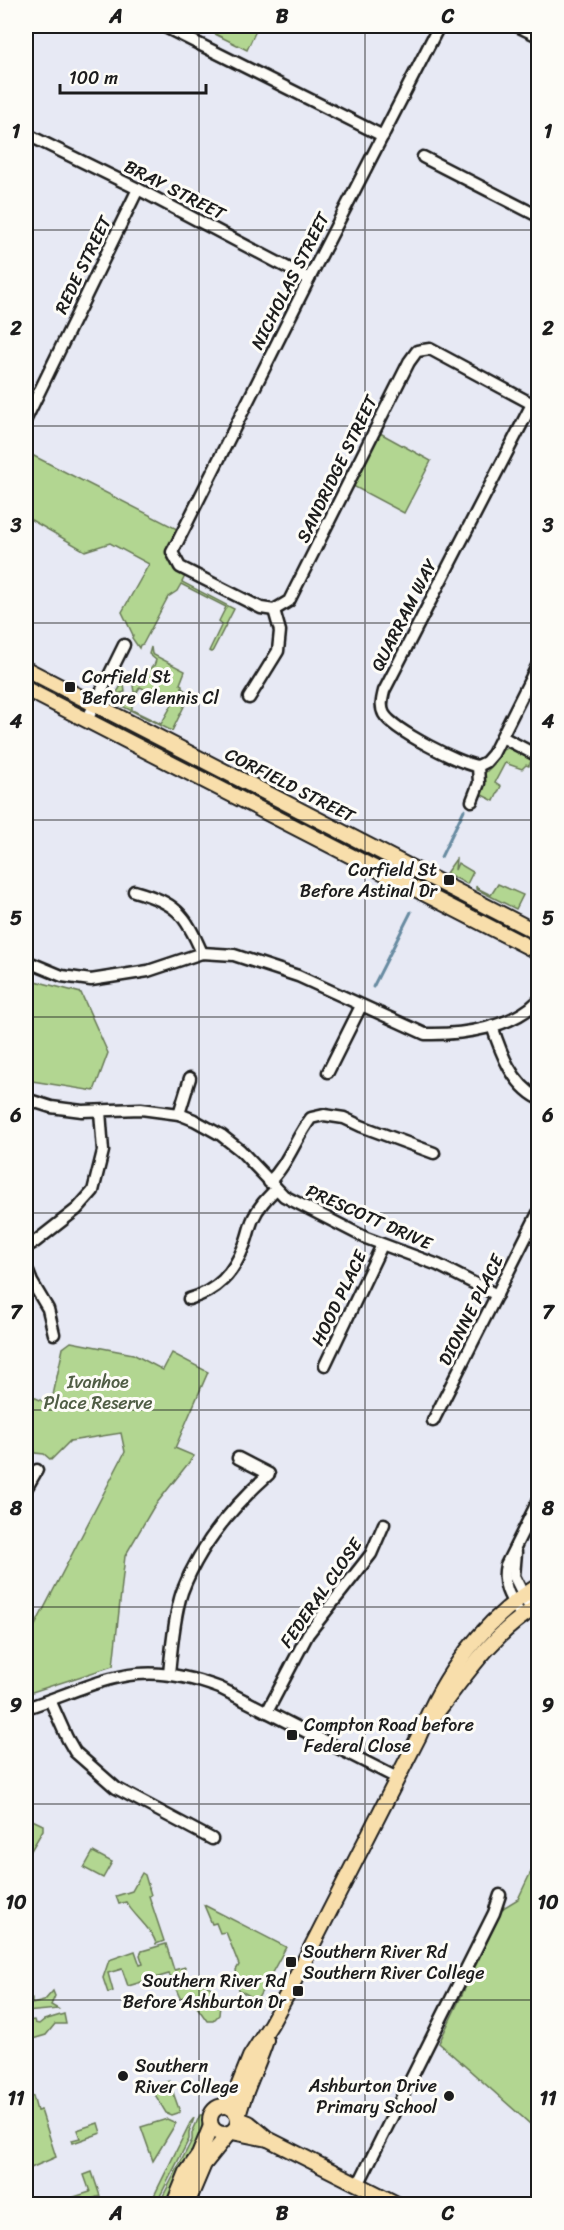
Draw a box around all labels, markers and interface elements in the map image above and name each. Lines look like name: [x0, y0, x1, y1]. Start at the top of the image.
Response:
text: A: [108, 0, 123, 34]
text: B: [276, 0, 289, 34]
text: C: [441, 0, 455, 34]
scale bar: [60, 57, 206, 95]
text: 100 m: [69, 62, 118, 94]
text: 1: [12, 114, 21, 149]
text: 1: [544, 114, 553, 149]
street label: BRAY STREET: [119, 151, 232, 230]
street label: NICHOLAS STREET: [242, 206, 339, 355]
street label: REDE STREET: [45, 209, 121, 320]
text: 2: [9, 311, 22, 346]
text: 2: [541, 311, 554, 346]
street label: SANDRIDGE STREET: [287, 389, 387, 548]
text: 3: [10, 508, 22, 543]
text: 3: [542, 508, 554, 543]
street label: QUARRAM WAY: [362, 552, 447, 677]
place label: Corfield St Before Glennis Cl: [82, 661, 220, 714]
marker: Corfield St Before Glennis Cl: [63, 680, 77, 694]
text: 4: [9, 704, 23, 739]
text: 4: [541, 704, 555, 739]
street label: CORFIELD STREET: [219, 738, 362, 832]
place label: Corfield St Before Astinal Dr: [300, 854, 439, 907]
marker: Corfield St Before Astinal Dr: [442, 873, 456, 887]
text: 5: [10, 901, 22, 936]
text: 5: [542, 901, 554, 936]
text: 6: [9, 1098, 22, 1133]
text: 6: [541, 1098, 554, 1133]
street label: PRESCOTT DRIVE: [301, 1175, 438, 1260]
street label: HOOD PLACE: [302, 1244, 376, 1351]
street label: DIONNE PLACE: [429, 1248, 513, 1371]
text: 7: [10, 1295, 23, 1330]
text: 7: [542, 1295, 555, 1330]
park label: Ivanhoe Place Reserve: [43, 1366, 153, 1419]
text: 8: [9, 1491, 23, 1526]
text: 8: [541, 1491, 555, 1526]
street label: FEDERAL CLOSE: [271, 1530, 372, 1655]
text: 9: [10, 1688, 22, 1723]
text: 9: [542, 1688, 554, 1723]
place label: Compton Road before Federal Close: [304, 1709, 474, 1762]
marker: Compton Road before Federal Close: [285, 1728, 299, 1742]
text: 10: [5, 1885, 27, 1920]
text: 10: [537, 1885, 559, 1920]
place label: Southern River Rd Southern River College: [303, 1936, 484, 1989]
marker: Southern River Rd Southern River College: [284, 1955, 298, 1969]
place label: Southern River Rd Before Ashburton Dr: [123, 1965, 288, 2018]
marker: Southern River Rd Before Ashburton Dr: [291, 1984, 305, 1998]
place label: Southern River College: [135, 2050, 239, 2103]
marker: Southern River College: [116, 2069, 130, 2083]
place label: Ashburton Drive Primary School: [308, 2070, 438, 2123]
text: 11: [7, 2081, 25, 2116]
text: 11: [539, 2081, 557, 2116]
marker: Ashburton Drive Primary School: [442, 2089, 456, 2103]
text: A: [108, 2196, 123, 2230]
text: B: [276, 2196, 289, 2230]
text: C: [441, 2196, 455, 2230]

